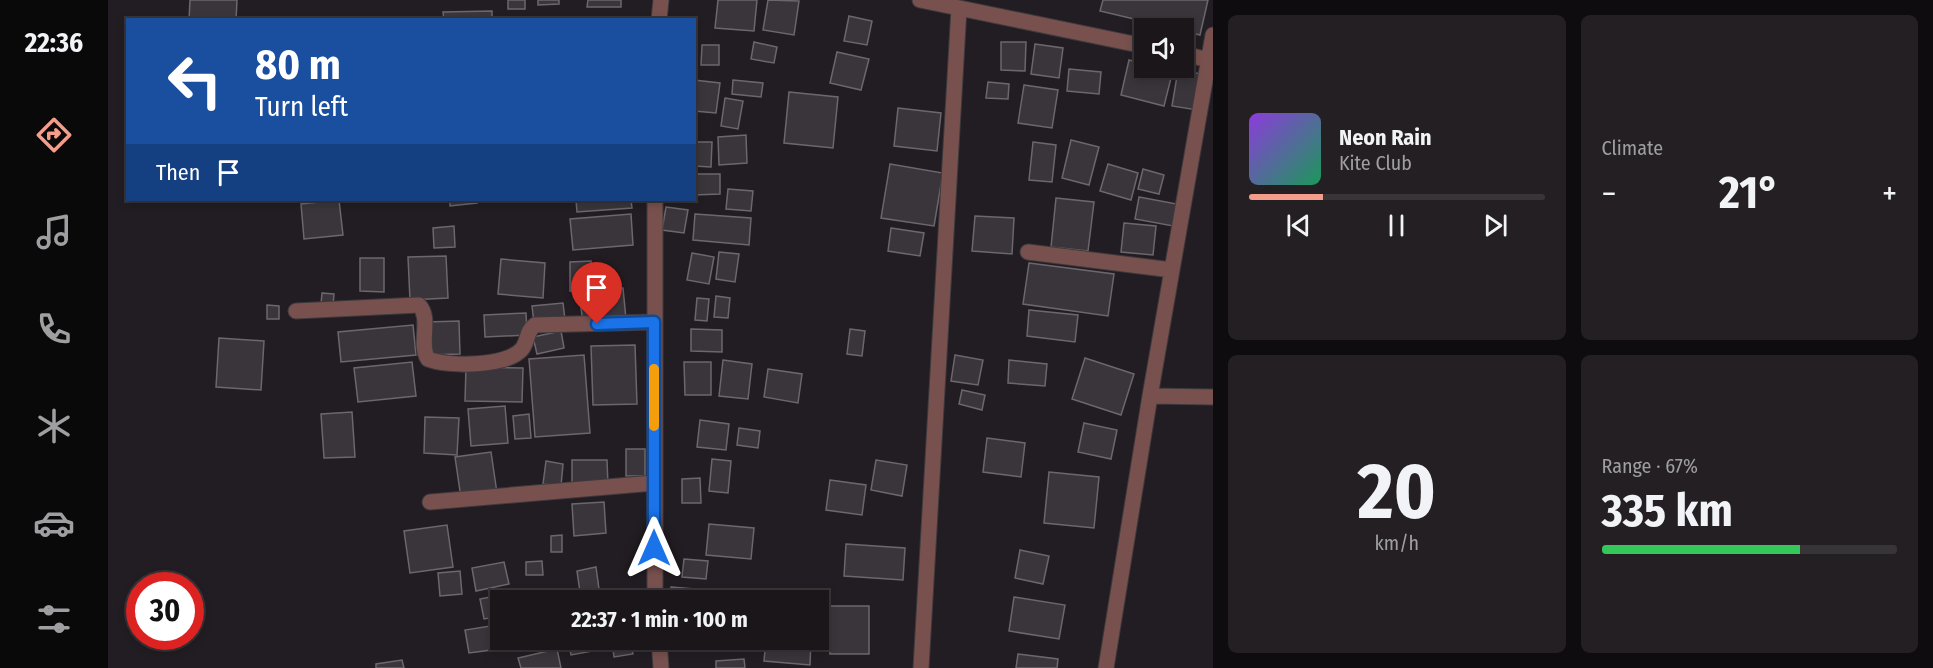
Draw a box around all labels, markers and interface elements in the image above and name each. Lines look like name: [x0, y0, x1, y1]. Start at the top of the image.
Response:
map controls: [1134, 18, 1194, 78]
button: sound: [1134, 18, 1194, 78]
text: 22:36: [25, 27, 83, 59]
text: 80 m: [255, 40, 341, 90]
icon: left: [156, 42, 234, 120]
text: Turn left: [255, 91, 348, 123]
icon: directions: [33, 114, 75, 156]
text: Neon Rain: [1339, 124, 1432, 151]
text: Climate: [1602, 136, 1663, 160]
text: Kite Club: [1339, 151, 1412, 175]
icon: arrive: [212, 156, 245, 189]
text: Then: [156, 159, 200, 186]
text: 21°: [1719, 166, 1779, 220]
text: −: [1602, 174, 1616, 214]
text: +: [1882, 174, 1897, 214]
icon: previous: [1282, 209, 1315, 242]
icon: pause: [1380, 209, 1413, 242]
icon: next: [1479, 209, 1512, 242]
icon: music: [33, 211, 75, 253]
pin: [571, 262, 622, 324]
icon: arrive: [580, 271, 613, 304]
icon: phone: [33, 308, 75, 350]
icon: climate: [33, 405, 75, 447]
text: 20: [1357, 445, 1436, 539]
text: Range · 67%: [1602, 454, 1698, 478]
text: 335 km: [1602, 484, 1733, 538]
icon: car: [33, 502, 75, 544]
position arrow: [622, 516, 686, 580]
text: km/h: [1374, 531, 1419, 555]
speed limit sign: 30: [126, 572, 204, 650]
icon: filters: [33, 598, 75, 640]
text: 22:37 · 1 min · 100 m: [571, 606, 748, 633]

